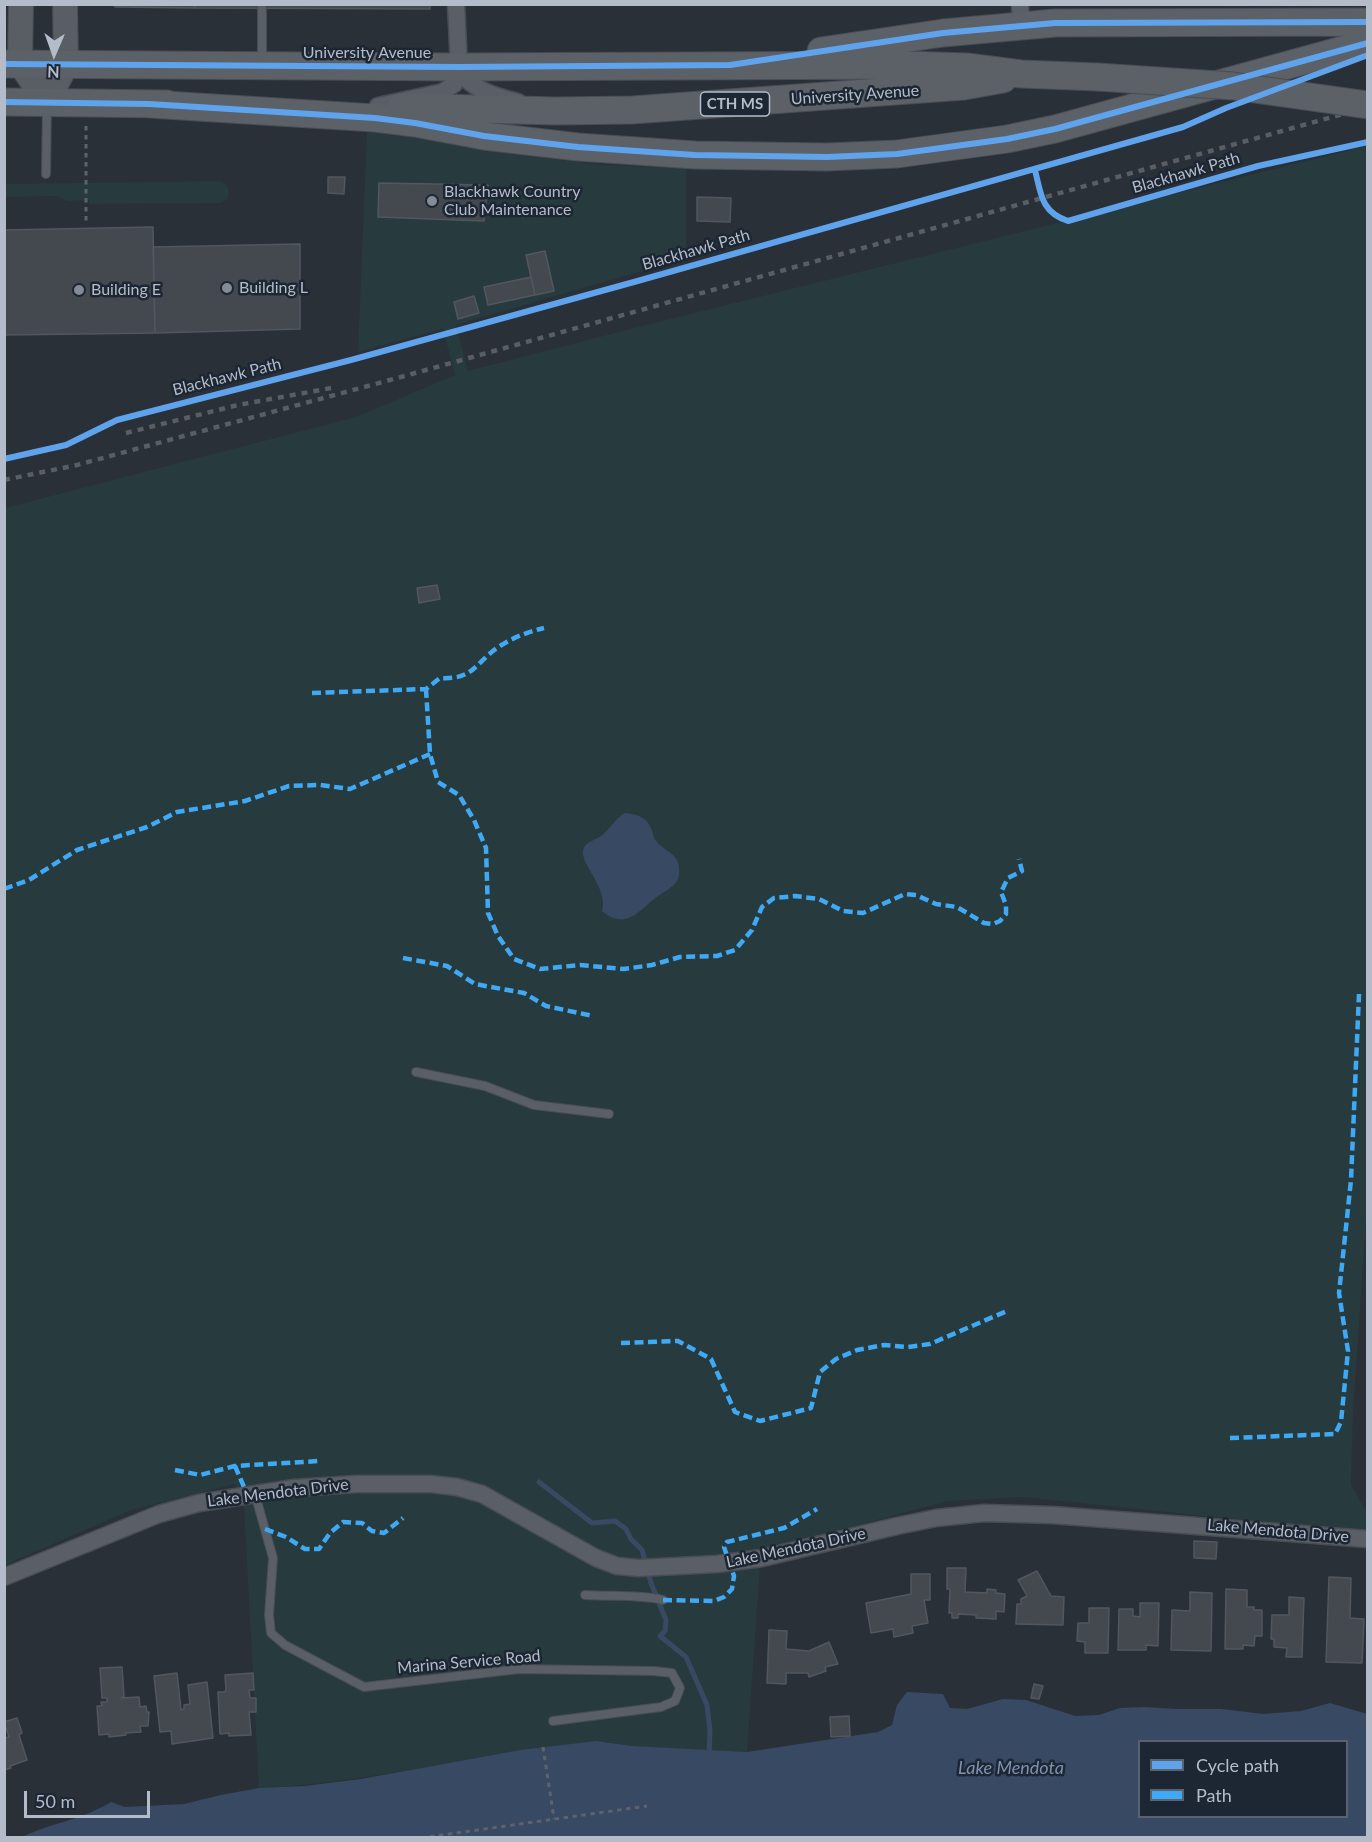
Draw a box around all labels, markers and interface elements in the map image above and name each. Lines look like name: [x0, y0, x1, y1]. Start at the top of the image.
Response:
north arrow: [24, 24, 84, 84]
street label: University Avenue: [303, 43, 431, 63]
text: N: [47, 63, 60, 82]
street label: University Avenue: [790, 81, 920, 109]
road number: CTH MS: [700, 92, 770, 116]
street label: Blackhawk Path: [1130, 148, 1242, 198]
place label: Blackhawk Country Club Maintenance: [444, 182, 580, 220]
marker: Blackhawk Country Club Maintenance: [425, 194, 439, 208]
street label: Blackhawk Path: [640, 225, 752, 275]
place label: Building L: [239, 278, 308, 298]
place label: Building E: [91, 280, 161, 300]
marker: Building L: [220, 281, 234, 295]
marker: Building E: [72, 283, 86, 297]
street label: Blackhawk Path: [171, 354, 283, 400]
street label: Lake Mendota Drive: [206, 1475, 350, 1511]
street label: Lake Mendota Drive: [1206, 1515, 1350, 1547]
street label: Lake Mendota Drive: [724, 1524, 868, 1572]
street label: Marina Service Road: [397, 1646, 541, 1678]
legend: [1138, 1740, 1348, 1818]
text: Cycle path: [1196, 1754, 1279, 1776]
water label: Lake Mendota: [958, 1757, 1064, 1779]
scale bar: [27, 1779, 153, 1817]
text: Path: [1196, 1784, 1232, 1806]
text: 50 m: [35, 1790, 75, 1812]

